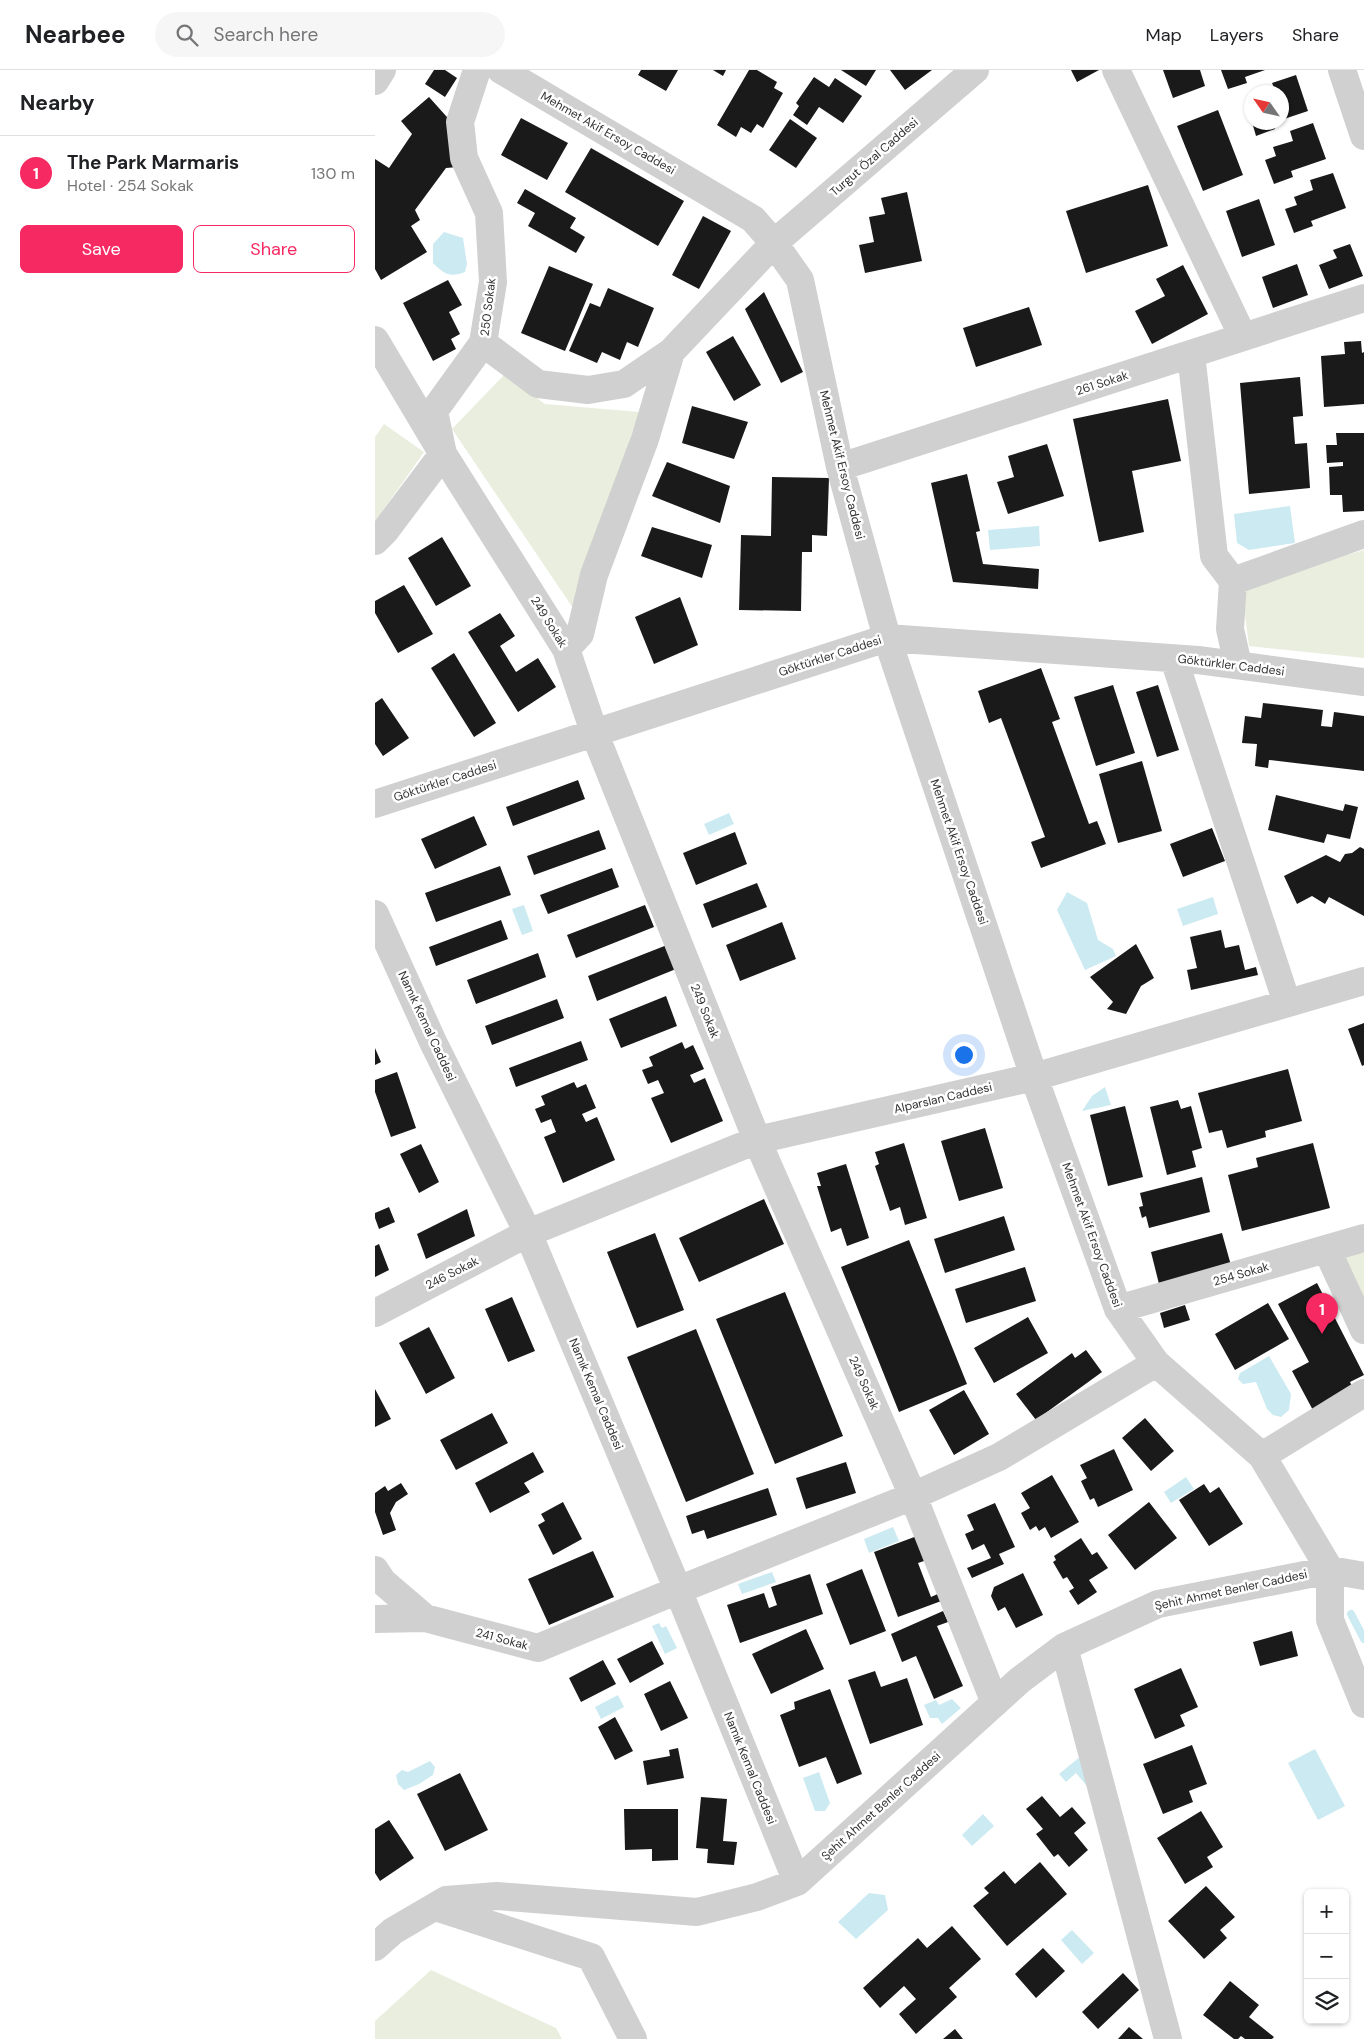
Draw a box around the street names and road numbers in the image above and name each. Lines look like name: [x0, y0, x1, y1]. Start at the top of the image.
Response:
street label: Mehmet Akif Ersoy Caddesi: [538, 88, 678, 178]
street label: Turgut Özal Caddesi: [827, 114, 922, 200]
street label: 250 Sokak: [477, 277, 499, 337]
street label: 261 Sokak: [1074, 367, 1130, 399]
street label: Mehmet Akif Ersoy Caddesi: [816, 389, 868, 541]
street label: 249 Sokak: [527, 593, 571, 651]
street label: Göktürkler Caddesi: [776, 632, 884, 680]
street label: Göktürkler Caddesi: [1177, 651, 1285, 679]
street label: Göktürkler Caddesi: [391, 757, 499, 805]
street label: Mehmet Akif Ersoy Caddesi: [927, 777, 991, 927]
street label: Namık Kemal Caddesi: [394, 968, 460, 1084]
street label: 249 Sokak: [687, 981, 723, 1041]
street label: Alparslan Caddesi: [892, 1079, 994, 1117]
street label: Mehmet Akif Ersoy Caddesi: [1058, 1160, 1126, 1310]
street label: 246 Sokak: [423, 1253, 481, 1293]
street label: 254 Sokak: [1211, 1258, 1271, 1290]
street label: Namık Kemal Caddesi: [565, 1336, 627, 1452]
street label: 249 Sokak: [845, 1354, 883, 1412]
street label: Şehit Ahmet Benler Caddesi: [1153, 1566, 1309, 1614]
street label: 241 Sokak: [474, 1624, 530, 1654]
street label: Namık Kemal Caddesi: [720, 1709, 780, 1827]
street label: Şehit Ahmet Benler Caddesi: [818, 1748, 944, 1864]

